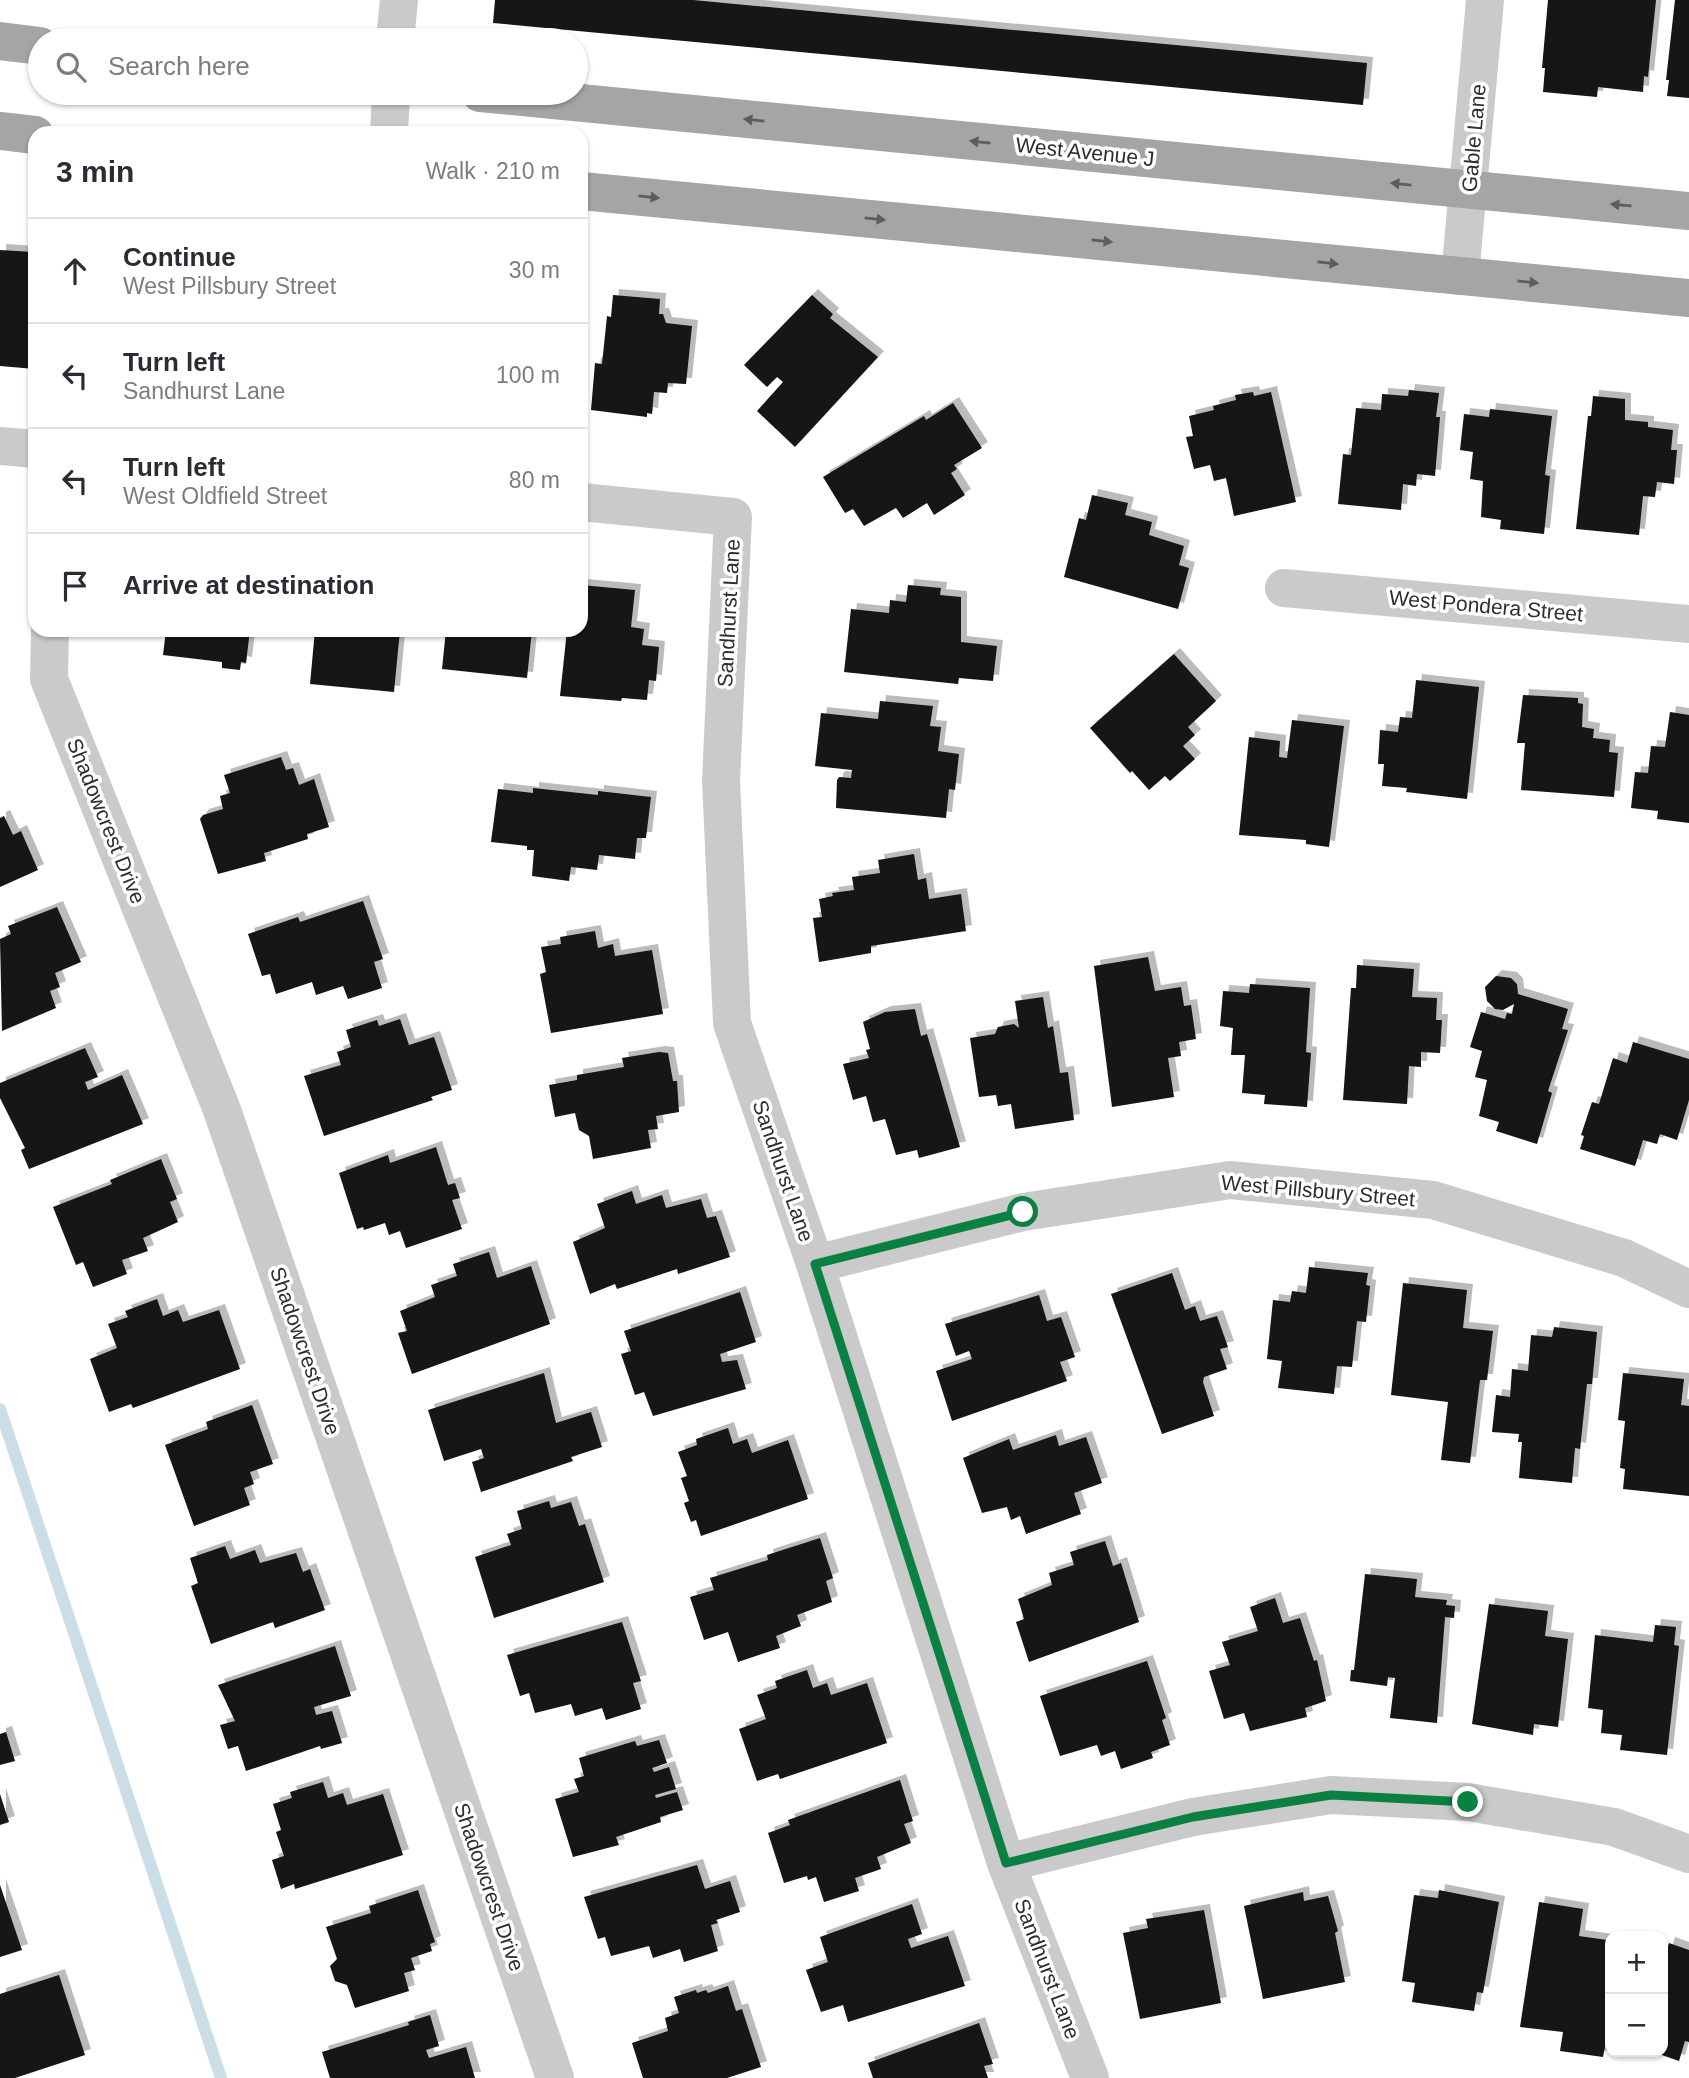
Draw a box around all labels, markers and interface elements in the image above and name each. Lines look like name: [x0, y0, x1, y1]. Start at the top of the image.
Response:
search box: [28, 28, 588, 105]
icon: search: [52, 48, 90, 86]
text: Search here: [108, 51, 250, 81]
street label: Gable Lane: [1457, 83, 1490, 193]
one-way arrow: [742, 114, 764, 125]
street label: West Avenue J: [1015, 133, 1156, 170]
one-way arrow: [969, 136, 991, 147]
text: 3 min: [56, 155, 134, 188]
text: Walk · 210 m: [425, 158, 560, 184]
one-way arrow: [1390, 178, 1412, 189]
one-way arrow: [638, 192, 660, 203]
one-way arrow: [1610, 199, 1632, 210]
one-way arrow: [865, 214, 887, 225]
one-way arrow: [1091, 236, 1113, 247]
text: Continue: [123, 242, 236, 272]
icon: ahead: [56, 252, 94, 290]
text: 30 m: [509, 257, 560, 283]
one-way arrow: [1317, 258, 1339, 269]
text: West Pillsbury Street: [123, 273, 336, 299]
one-way arrow: [1518, 277, 1540, 288]
text: Turn left: [123, 347, 225, 377]
icon: left: [56, 357, 94, 395]
text: 100 m: [496, 362, 560, 388]
text: Sandhurst Lane: [123, 378, 285, 404]
text: Turn left: [123, 452, 225, 482]
icon: left: [56, 462, 94, 500]
text: 80 m: [509, 467, 560, 493]
text: West Oldfield Street: [123, 483, 327, 509]
street label: Sandhurst Lane: [713, 538, 744, 688]
icon: arrive: [56, 567, 94, 605]
text: Arrive at destination: [123, 570, 374, 600]
street label: West Pondera Street: [1388, 586, 1584, 625]
street label: Shadowcrest Drive: [63, 735, 150, 907]
street label: Sandhurst Lane: [748, 1097, 818, 1245]
street label: West Pillsbury Street: [1220, 1171, 1416, 1210]
route start: [1007, 1196, 1038, 1227]
street label: Shadowcrest Drive: [266, 1264, 345, 1438]
route end: [1452, 1786, 1483, 1817]
street label: Shadowcrest Drive: [450, 1800, 529, 1974]
street label: Sandhurst Lane: [1010, 1895, 1085, 2042]
map controls: [1605, 1931, 1668, 2057]
button: +: [1605, 1931, 1668, 1994]
button: −: [1605, 1994, 1668, 2057]

